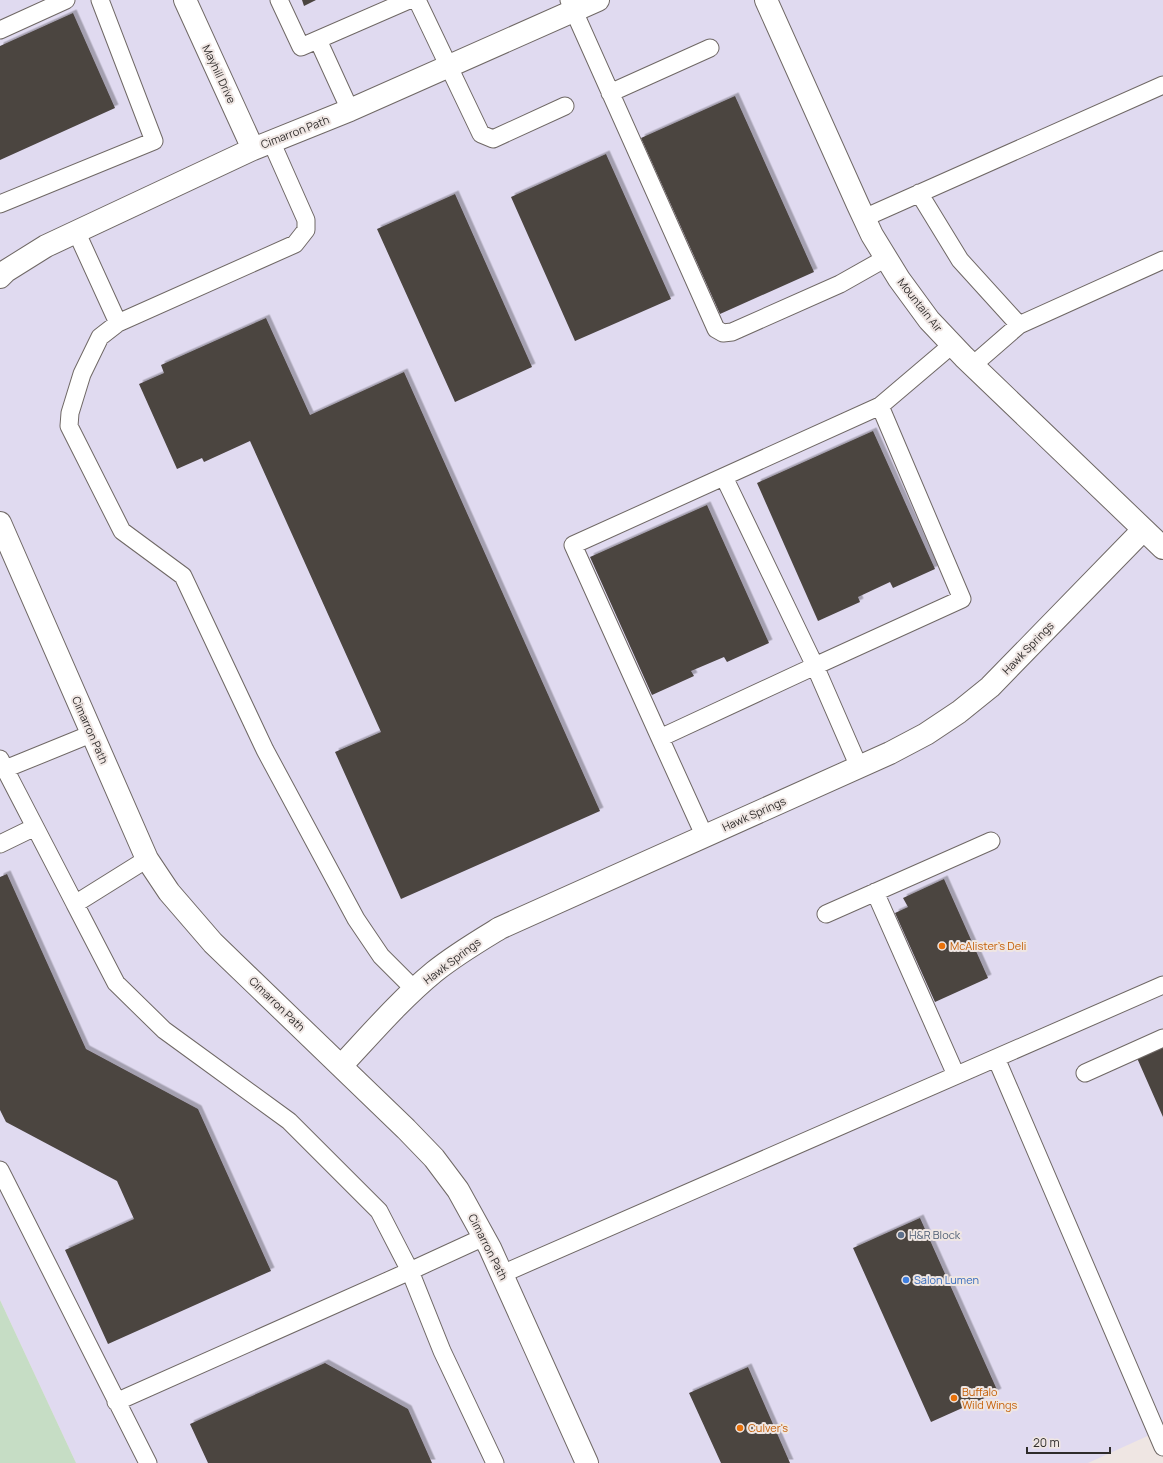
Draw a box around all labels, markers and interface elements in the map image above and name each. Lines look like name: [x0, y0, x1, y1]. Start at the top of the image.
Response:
street label: Mayhill Drive: [199, 42, 240, 106]
street label: Cimarron Path: [258, 112, 331, 152]
street label: Mountain Air: [895, 275, 946, 335]
street label: Hawk Springs: [999, 618, 1057, 677]
street label: Cimarron Path: [69, 694, 112, 766]
street label: Hawk Springs: [720, 793, 788, 834]
street label: Hawk Springs: [420, 934, 484, 987]
place label: McAlister's Deli: [950, 938, 1026, 953]
marker: McAlister's Deli: [937, 941, 947, 951]
street label: Cimarron Path: [246, 973, 309, 1034]
street label: Cimarron Path: [465, 1211, 512, 1282]
place label: H&R Block: [909, 1227, 961, 1242]
marker: H&R Block: [896, 1230, 906, 1240]
place label: Salon Lumen: [914, 1272, 979, 1287]
marker: Salon Lumen: [901, 1275, 911, 1285]
place label: Buffalo Wild Wings: [962, 1384, 1018, 1412]
marker: Buffalo Wild Wings: [949, 1393, 959, 1403]
place label: Culver's: [748, 1420, 788, 1435]
marker: Culver's: [735, 1423, 745, 1433]
scale bar: [1027, 1429, 1110, 1455]
text: 20 m: [1033, 1434, 1060, 1451]

